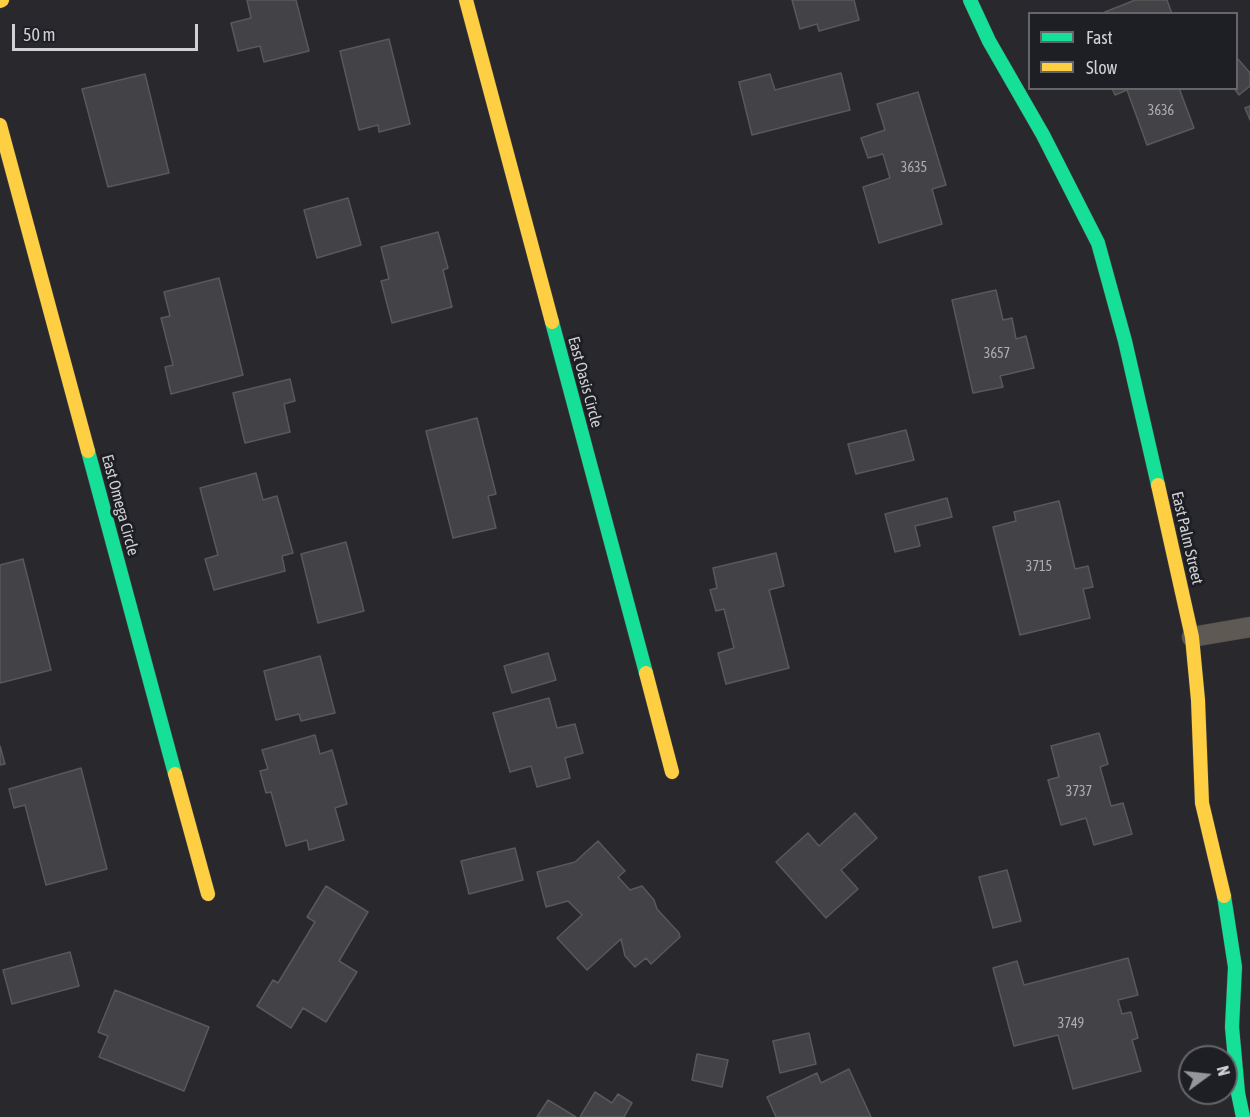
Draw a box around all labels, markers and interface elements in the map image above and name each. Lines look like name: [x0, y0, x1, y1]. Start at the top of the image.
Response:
scale bar: [15, 12, 201, 50]
legend: [1028, 12, 1238, 90]
text: 50 m: [23, 24, 55, 45]
text: Fast: [1086, 27, 1113, 48]
text: Slow: [1086, 57, 1117, 78]
house number: 3636: [1148, 103, 1174, 119]
house number: 3635: [901, 160, 927, 176]
street label: East Oasis Circle: [564, 334, 606, 430]
house number: 3657: [984, 346, 1010, 362]
street label: East Omega Circle: [97, 452, 143, 558]
street label: East Palm Street: [1167, 490, 1207, 586]
house number: 3715: [1026, 559, 1052, 575]
house number: 3737: [1066, 784, 1092, 800]
house number: 3749: [1058, 1016, 1084, 1032]
north arrow: [1178, 1045, 1238, 1105]
text: N: [1214, 1064, 1233, 1078]

